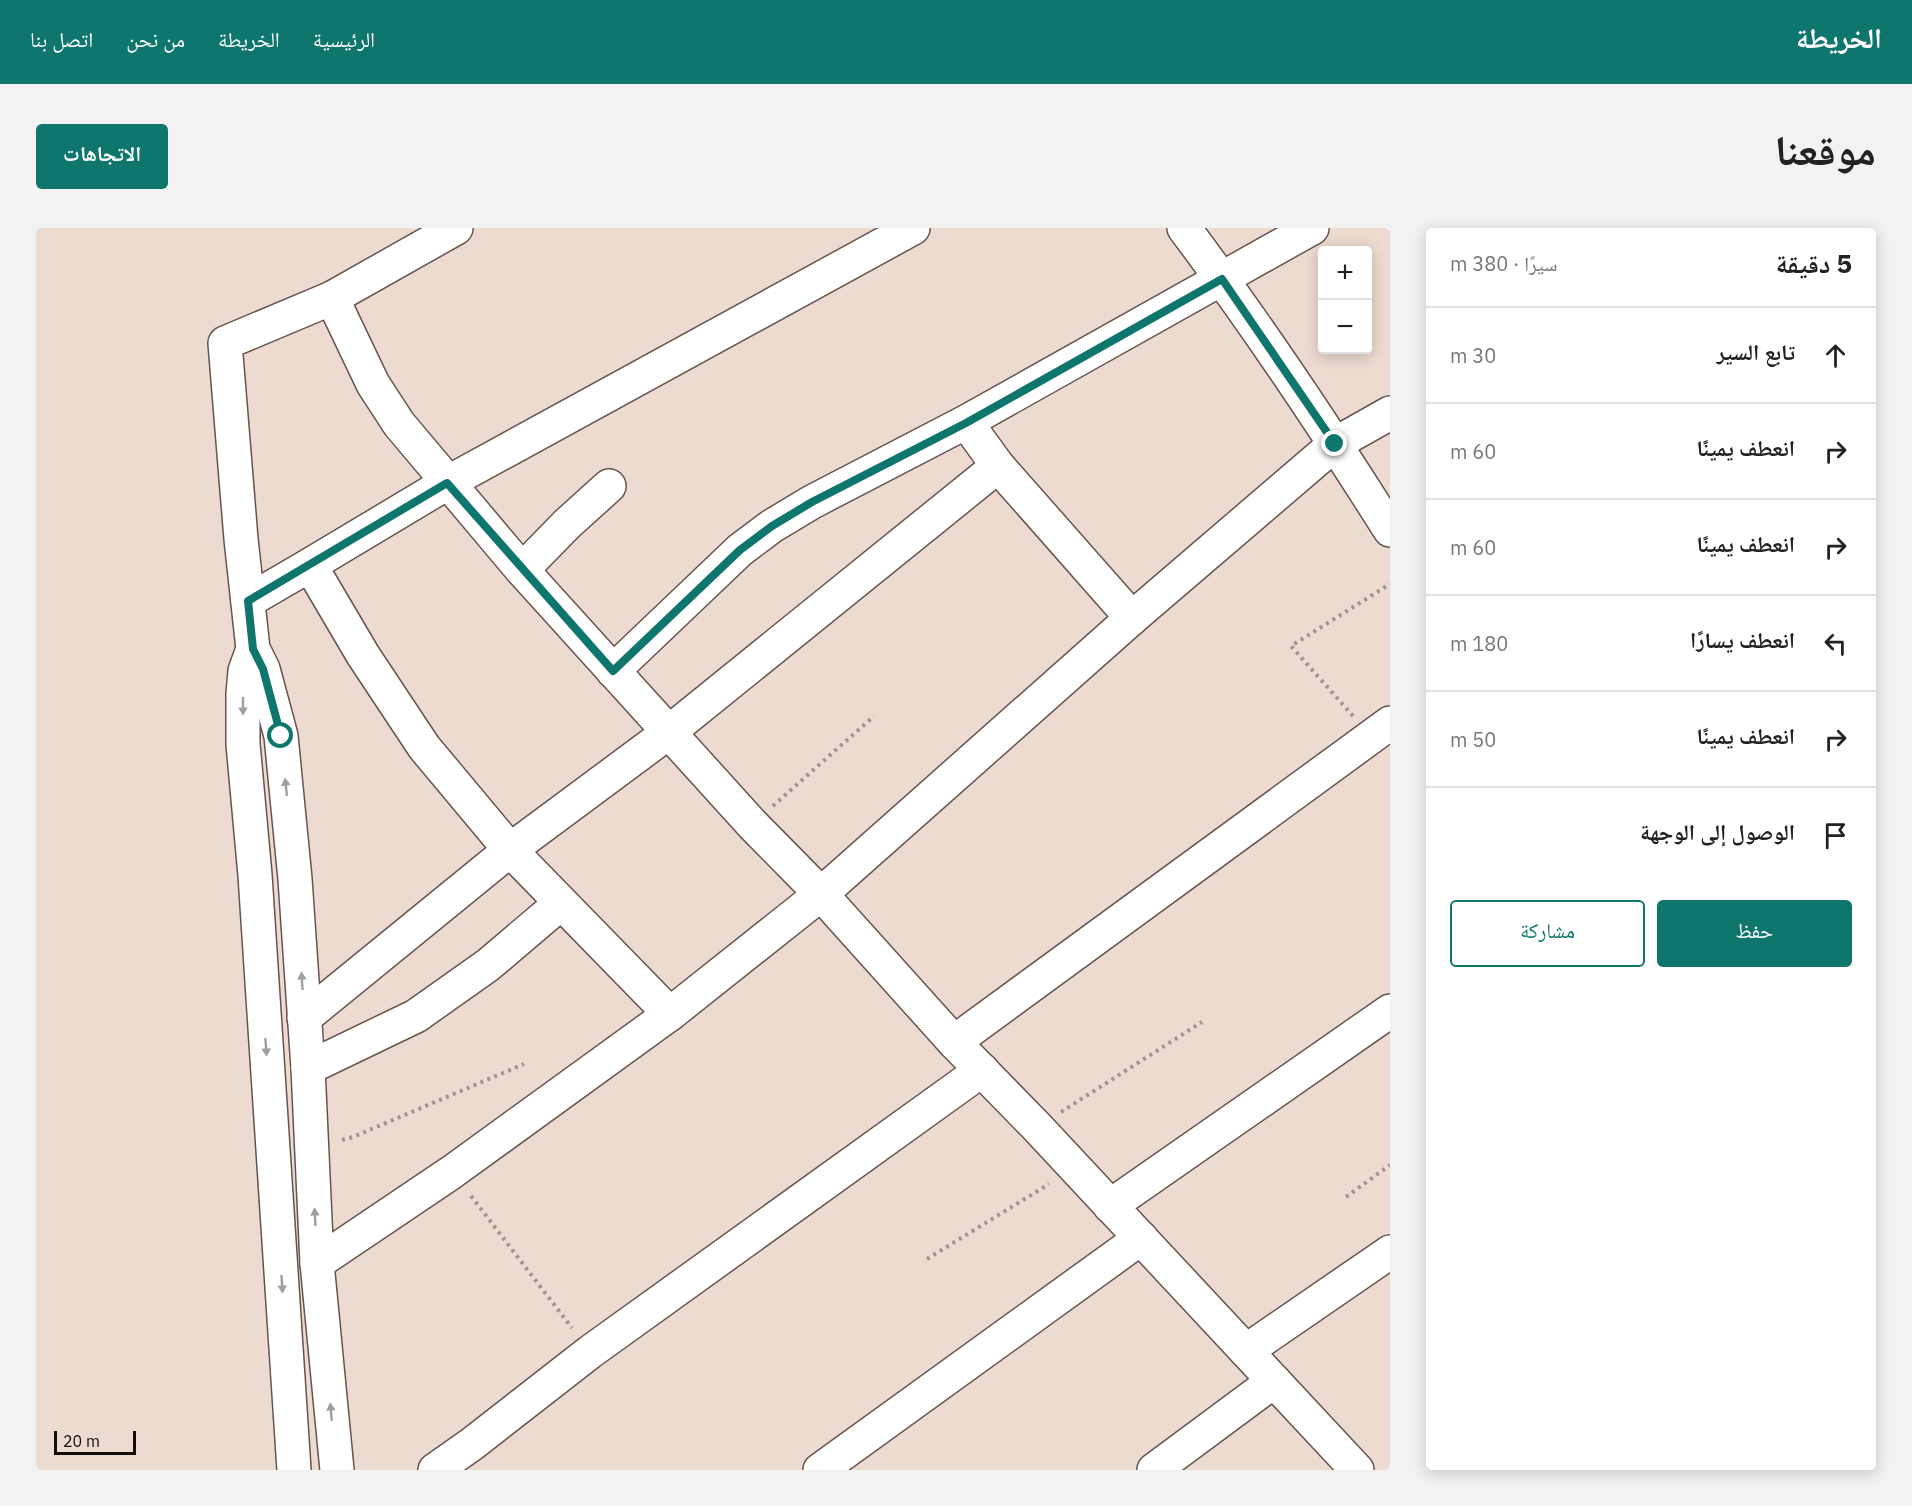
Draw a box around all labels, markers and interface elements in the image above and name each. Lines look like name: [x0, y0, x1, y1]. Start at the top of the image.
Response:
text: الخريطة: [1796, 19, 1882, 56]
text: اتصل بنا: [30, 25, 93, 53]
text: من نحن: [126, 25, 185, 53]
text: الخريطة: [218, 25, 280, 53]
text: الرئيسية: [313, 25, 375, 53]
text: موقعنا: [1775, 122, 1876, 177]
button: الاتجاهات: [36, 124, 168, 189]
map controls: [1318, 246, 1372, 354]
button: +: [1318, 246, 1372, 300]
text: 5 دقيقة: [1776, 246, 1852, 280]
text: سيرًا · 380 m: [1450, 250, 1557, 277]
button: −: [1318, 300, 1372, 354]
text: تابع السير: [1716, 337, 1795, 366]
icon: ahead: [1819, 339, 1852, 372]
text: 30 m: [1450, 342, 1496, 369]
route end: [1321, 430, 1347, 456]
text: انعطف يمينًا: [1697, 433, 1795, 462]
icon: right: [1819, 435, 1852, 468]
text: 60 m: [1450, 438, 1496, 465]
text: انعطف يمينًا: [1697, 529, 1795, 558]
icon: right: [1819, 531, 1852, 564]
text: 60 m: [1450, 534, 1496, 561]
text: انعطف يسارًا: [1690, 625, 1795, 654]
icon: left: [1819, 627, 1852, 660]
text: 180 m: [1450, 630, 1508, 657]
one-way arrow: [238, 697, 248, 716]
text: انعطف يمينًا: [1697, 721, 1795, 750]
route start: [267, 722, 293, 748]
icon: right: [1819, 723, 1852, 756]
text: 50 m: [1450, 726, 1496, 753]
one-way arrow: [281, 777, 291, 796]
text: الوصول إلى الوجهة: [1640, 817, 1795, 846]
icon: arrive: [1819, 819, 1852, 852]
button: مشاركة: [1450, 900, 1645, 967]
button: حفظ: [1657, 900, 1852, 967]
one-way arrow: [297, 971, 306, 990]
one-way arrow: [261, 1038, 271, 1057]
one-way arrow: [311, 1208, 320, 1227]
one-way arrow: [277, 1274, 287, 1293]
one-way arrow: [326, 1402, 336, 1421]
scale bar: [54, 1428, 136, 1456]
text: 20 m: [63, 1431, 100, 1451]

